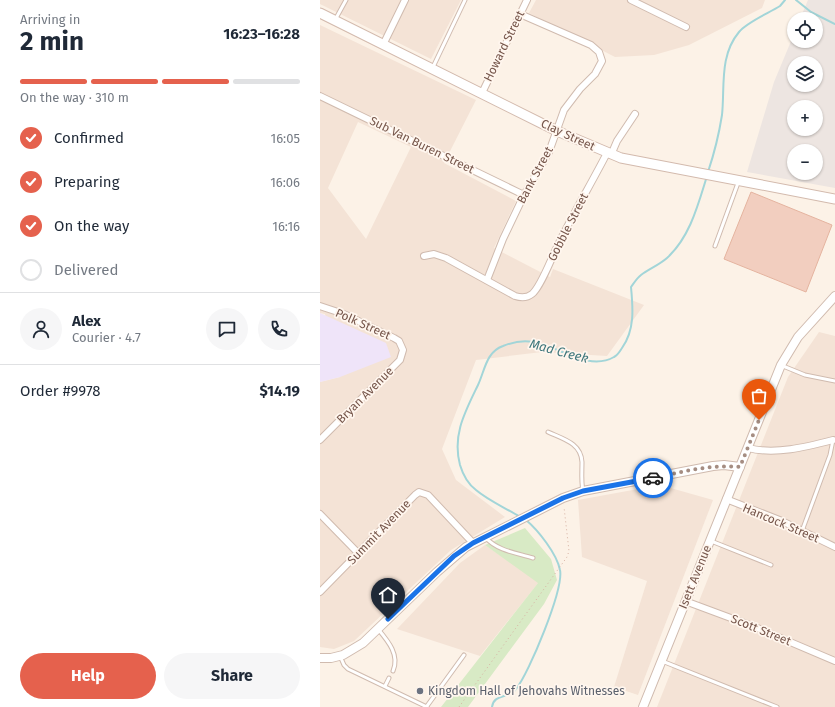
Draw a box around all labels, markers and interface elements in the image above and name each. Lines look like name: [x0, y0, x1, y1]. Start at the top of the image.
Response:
street label: Howard Street: [481, 8, 528, 84]
text: Arriving in: [20, 12, 80, 27]
map controls: [787, 12, 823, 180]
button: locate: [787, 12, 823, 48]
text: 16:23–16:28: [223, 25, 300, 43]
text: 2 min: [20, 26, 84, 57]
button: layers: [787, 56, 823, 92]
text: On the way · 310 m: [20, 90, 129, 105]
button: +: [787, 100, 823, 136]
street label: Sub Van Buren Street: [367, 114, 477, 177]
street label: Clay Street: [539, 116, 598, 154]
icon: check: [20, 127, 42, 149]
text: Confirmed: [54, 129, 124, 147]
text: 16:05: [271, 131, 300, 146]
street label: Bank Street: [514, 143, 556, 206]
button: −: [787, 144, 823, 180]
icon: check: [20, 171, 42, 193]
text: Preparing: [54, 173, 119, 191]
text: 16:06: [270, 175, 300, 190]
street label: Gobble Street: [545, 190, 591, 263]
icon: check: [20, 215, 42, 237]
text: On the way: [54, 217, 129, 235]
text: 16:16: [272, 219, 300, 234]
text: Delivered: [54, 261, 118, 279]
street label: Polk Street: [333, 306, 393, 343]
button: person: [20, 308, 62, 350]
button: chat: [206, 308, 248, 350]
button: phone: [258, 308, 300, 350]
text: Alex: [72, 312, 101, 330]
text: Courier · 4.7: [72, 330, 141, 345]
water label: Mad Creek: [528, 336, 590, 366]
street label: Bryan Avenue: [334, 364, 396, 426]
pin: [742, 379, 776, 420]
text: Order #9978: [20, 382, 101, 400]
text: $14.19: [259, 382, 300, 400]
icon: bag: [748, 385, 770, 407]
courier: [633, 458, 673, 498]
icon: car: [642, 467, 664, 489]
street label: Summit Avenue: [345, 497, 413, 567]
street label: Hancock Street: [741, 501, 822, 546]
street label: Isett Avenue: [676, 543, 714, 611]
pin: [371, 578, 405, 619]
icon: home: [377, 584, 399, 606]
street label: Scott Street: [729, 612, 794, 649]
button: Help: [20, 653, 156, 699]
button: Share: [164, 653, 300, 699]
place label: Kingdom Hall of Jehovahs Witnesses: [428, 684, 625, 698]
marker: Kingdom Hall of Jehovahs Witnesses: [415, 686, 425, 696]

